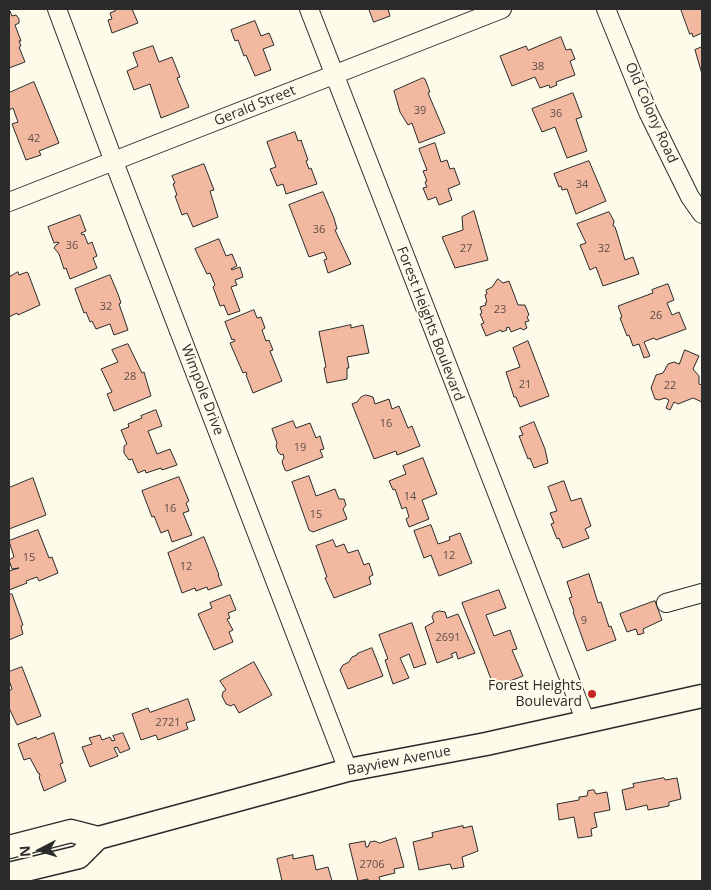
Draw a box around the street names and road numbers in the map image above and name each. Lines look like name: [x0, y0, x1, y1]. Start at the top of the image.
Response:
street label: Old Colony Road: [621, 60, 681, 166]
street label: Gerald Street: [212, 82, 298, 130]
street label: Forest Heights Boulevard: [393, 244, 467, 404]
street label: Wimpole Drive: [177, 342, 227, 438]
street label: Bayview Avenue: [346, 743, 452, 779]

